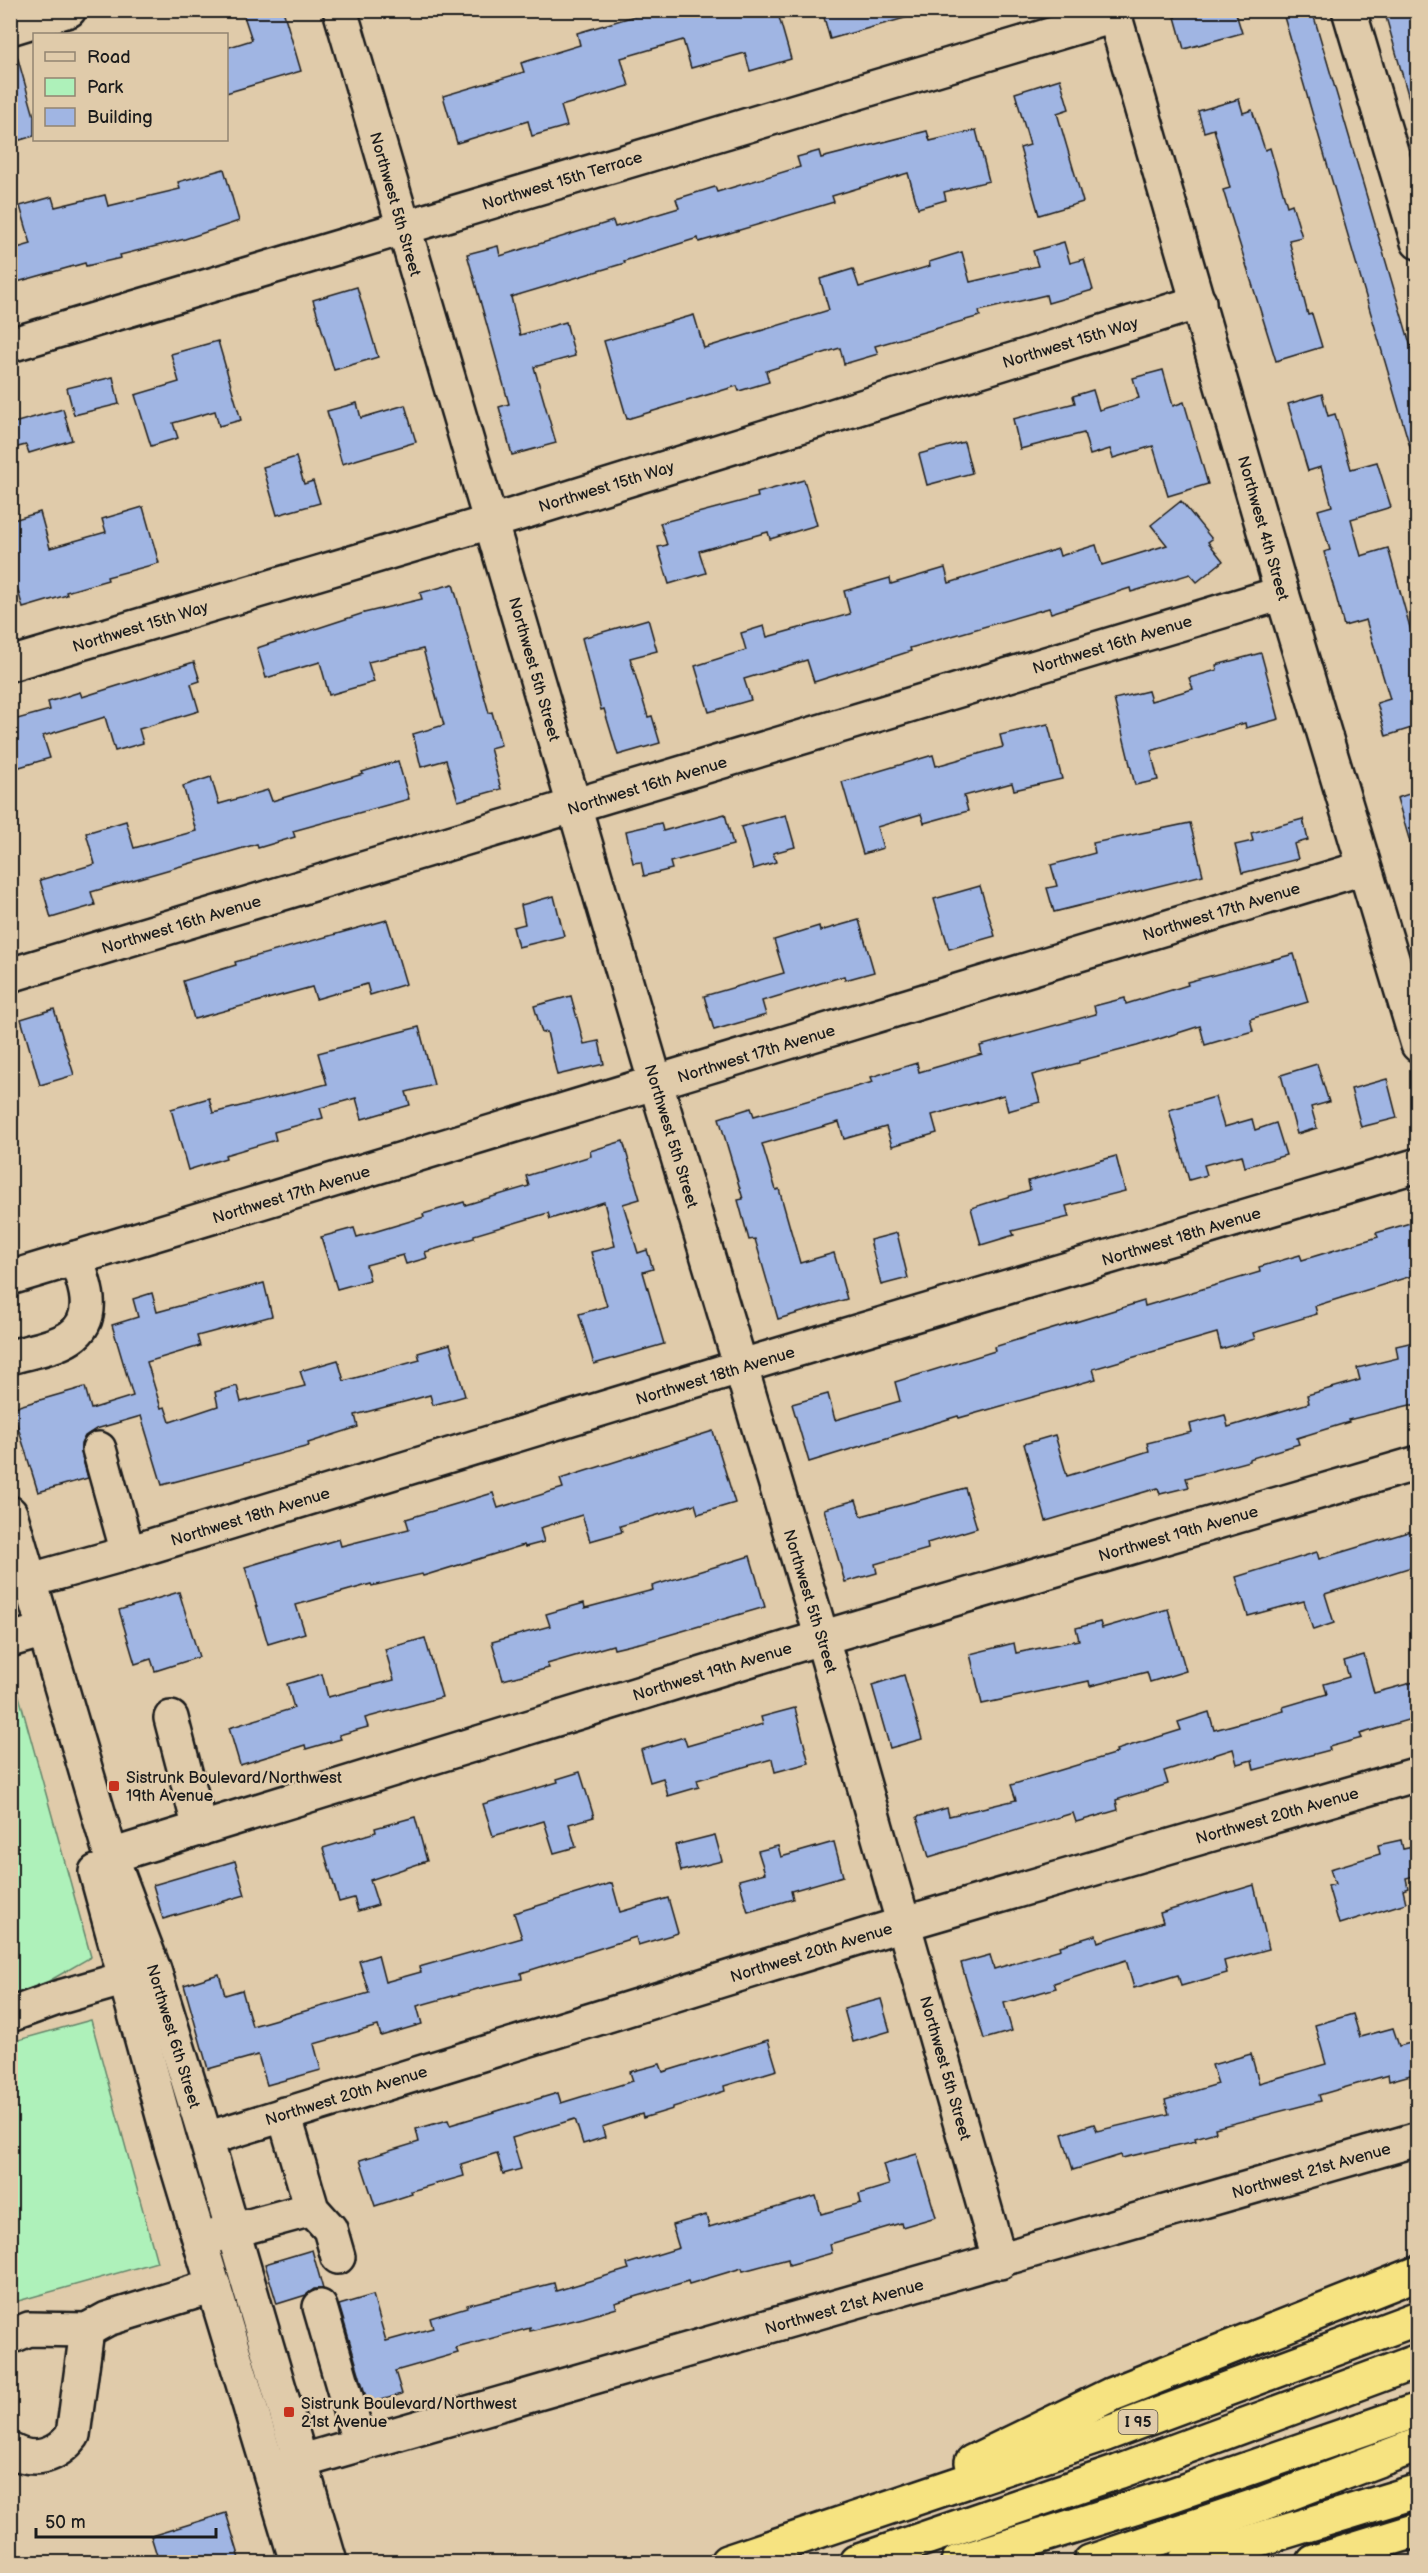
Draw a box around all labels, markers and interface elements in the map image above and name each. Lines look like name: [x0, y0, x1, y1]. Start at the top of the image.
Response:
legend: [33, 33, 228, 141]
text: Road: [87, 47, 131, 68]
text: Park: [87, 77, 123, 98]
text: Building: [87, 107, 153, 128]
street label: Northwest 5th Street: [365, 130, 424, 279]
street label: Northwest 15th Terrace: [480, 148, 645, 215]
street label: Northwest 15th Way: [1000, 314, 1141, 373]
street label: Northwest 4th Street: [1233, 454, 1292, 603]
street label: Northwest 15th Way: [536, 458, 677, 517]
street label: Northwest 5th Street: [504, 595, 563, 744]
street label: Northwest 15th Way: [70, 598, 211, 657]
street label: Northwest 16th Avenue: [1030, 612, 1195, 679]
street label: Northwest 16th Avenue: [565, 753, 730, 820]
street label: Northwest 17th Avenue: [1140, 879, 1303, 945]
street label: Northwest 16th Avenue: [99, 892, 264, 959]
street label: Northwest 17th Avenue: [675, 1021, 838, 1087]
street label: Northwest 5th Street: [640, 1062, 701, 1210]
street label: Northwest 17th Avenue: [210, 1162, 373, 1228]
street label: Northwest 18th Avenue: [1100, 1204, 1264, 1271]
street label: Northwest 18th Avenue: [634, 1343, 798, 1410]
street label: Northwest 18th Avenue: [169, 1484, 333, 1551]
street label: Northwest 19th Avenue: [1096, 1502, 1261, 1566]
street label: Northwest 5th Street: [779, 1527, 840, 1675]
street label: Northwest 19th Avenue: [631, 1639, 795, 1706]
place label: Sistrunk Boulevard/Northwest 19th Avenue: [126, 1769, 342, 1806]
marker: Sistrunk Boulevard/Northwest 19th Avenue: [107, 1779, 121, 1793]
street label: Northwest 20th Avenue: [1194, 1784, 1362, 1849]
street label: Northwest 20th Avenue: [728, 1920, 895, 1987]
street label: Northwest 6th Street: [142, 1962, 204, 2111]
street label: Northwest 5th Street: [915, 1994, 974, 2143]
street label: Northwest 20th Avenue: [263, 2063, 430, 2130]
street label: Northwest 21st Avenue: [1230, 2140, 1393, 2203]
street label: Northwest 21st Avenue: [763, 2276, 926, 2339]
place label: Sistrunk Boulevard/Northwest 21st Avenue: [301, 2395, 517, 2432]
marker: Sistrunk Boulevard/Northwest 21st Avenue: [282, 2405, 296, 2419]
road number: I 95: [1118, 2410, 1158, 2434]
scale bar: [36, 2501, 216, 2539]
text: 50 m: [45, 2512, 86, 2533]

